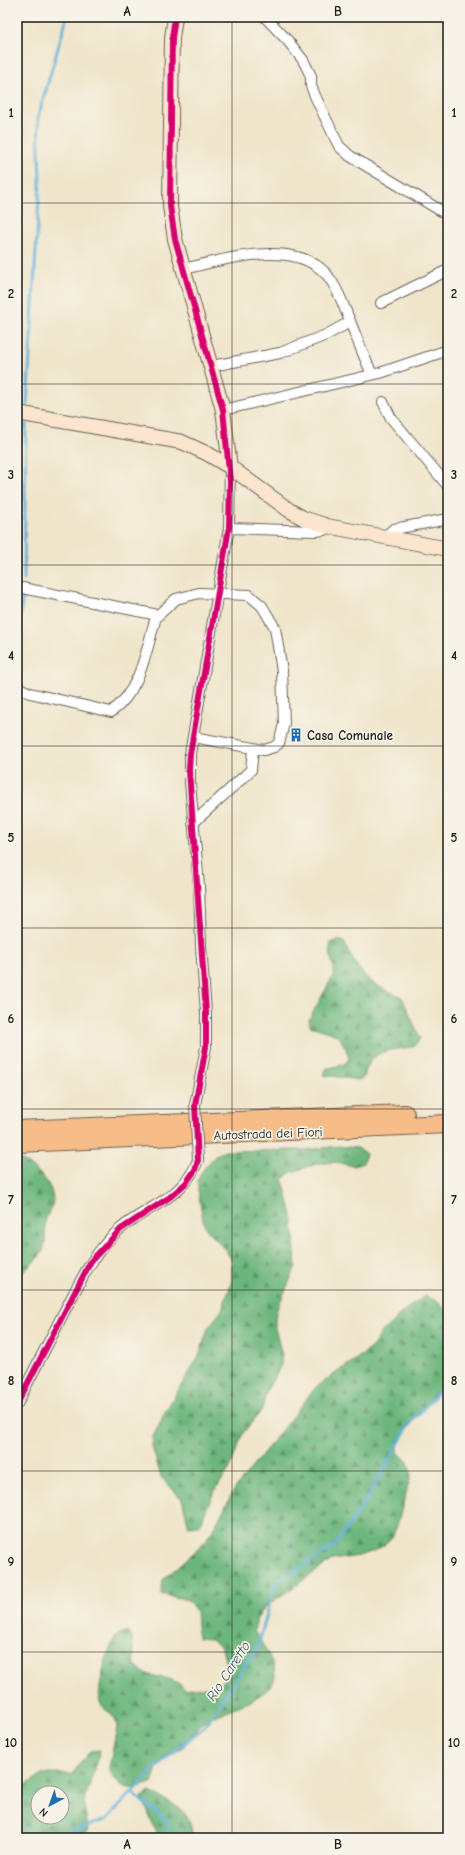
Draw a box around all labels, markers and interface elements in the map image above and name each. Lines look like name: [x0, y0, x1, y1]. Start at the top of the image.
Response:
text: A: [123, 4, 131, 19]
text: B: [334, 4, 342, 19]
text: 1: [8, 105, 14, 120]
text: 1: [451, 105, 457, 120]
text: 2: [8, 286, 14, 301]
text: 2: [451, 286, 457, 301]
text: 3: [8, 467, 14, 482]
text: 3: [451, 467, 457, 482]
text: 4: [8, 648, 14, 663]
text: 4: [451, 648, 457, 663]
building icon: Casa Comunale: [288, 727, 304, 743]
place label: Casa Comunale: [307, 728, 394, 743]
text: 5: [8, 830, 15, 845]
text: 5: [451, 830, 458, 845]
text: 6: [8, 1011, 15, 1026]
text: 6: [451, 1011, 458, 1026]
street label: Autostrada dei Fiori: [213, 1124, 323, 1143]
text: 7: [8, 1192, 14, 1207]
text: 7: [451, 1192, 457, 1207]
text: 8: [8, 1373, 14, 1388]
text: 8: [451, 1373, 457, 1388]
text: 9: [8, 1554, 15, 1569]
text: 9: [451, 1554, 458, 1569]
water label: Rio Caretto: [203, 1638, 254, 1704]
text: 10: [5, 1735, 17, 1750]
text: 10: [448, 1735, 460, 1750]
north arrow: [30, 1785, 70, 1825]
text: N: [37, 1805, 51, 1819]
text: A: [123, 1837, 131, 1852]
text: B: [334, 1837, 342, 1852]

